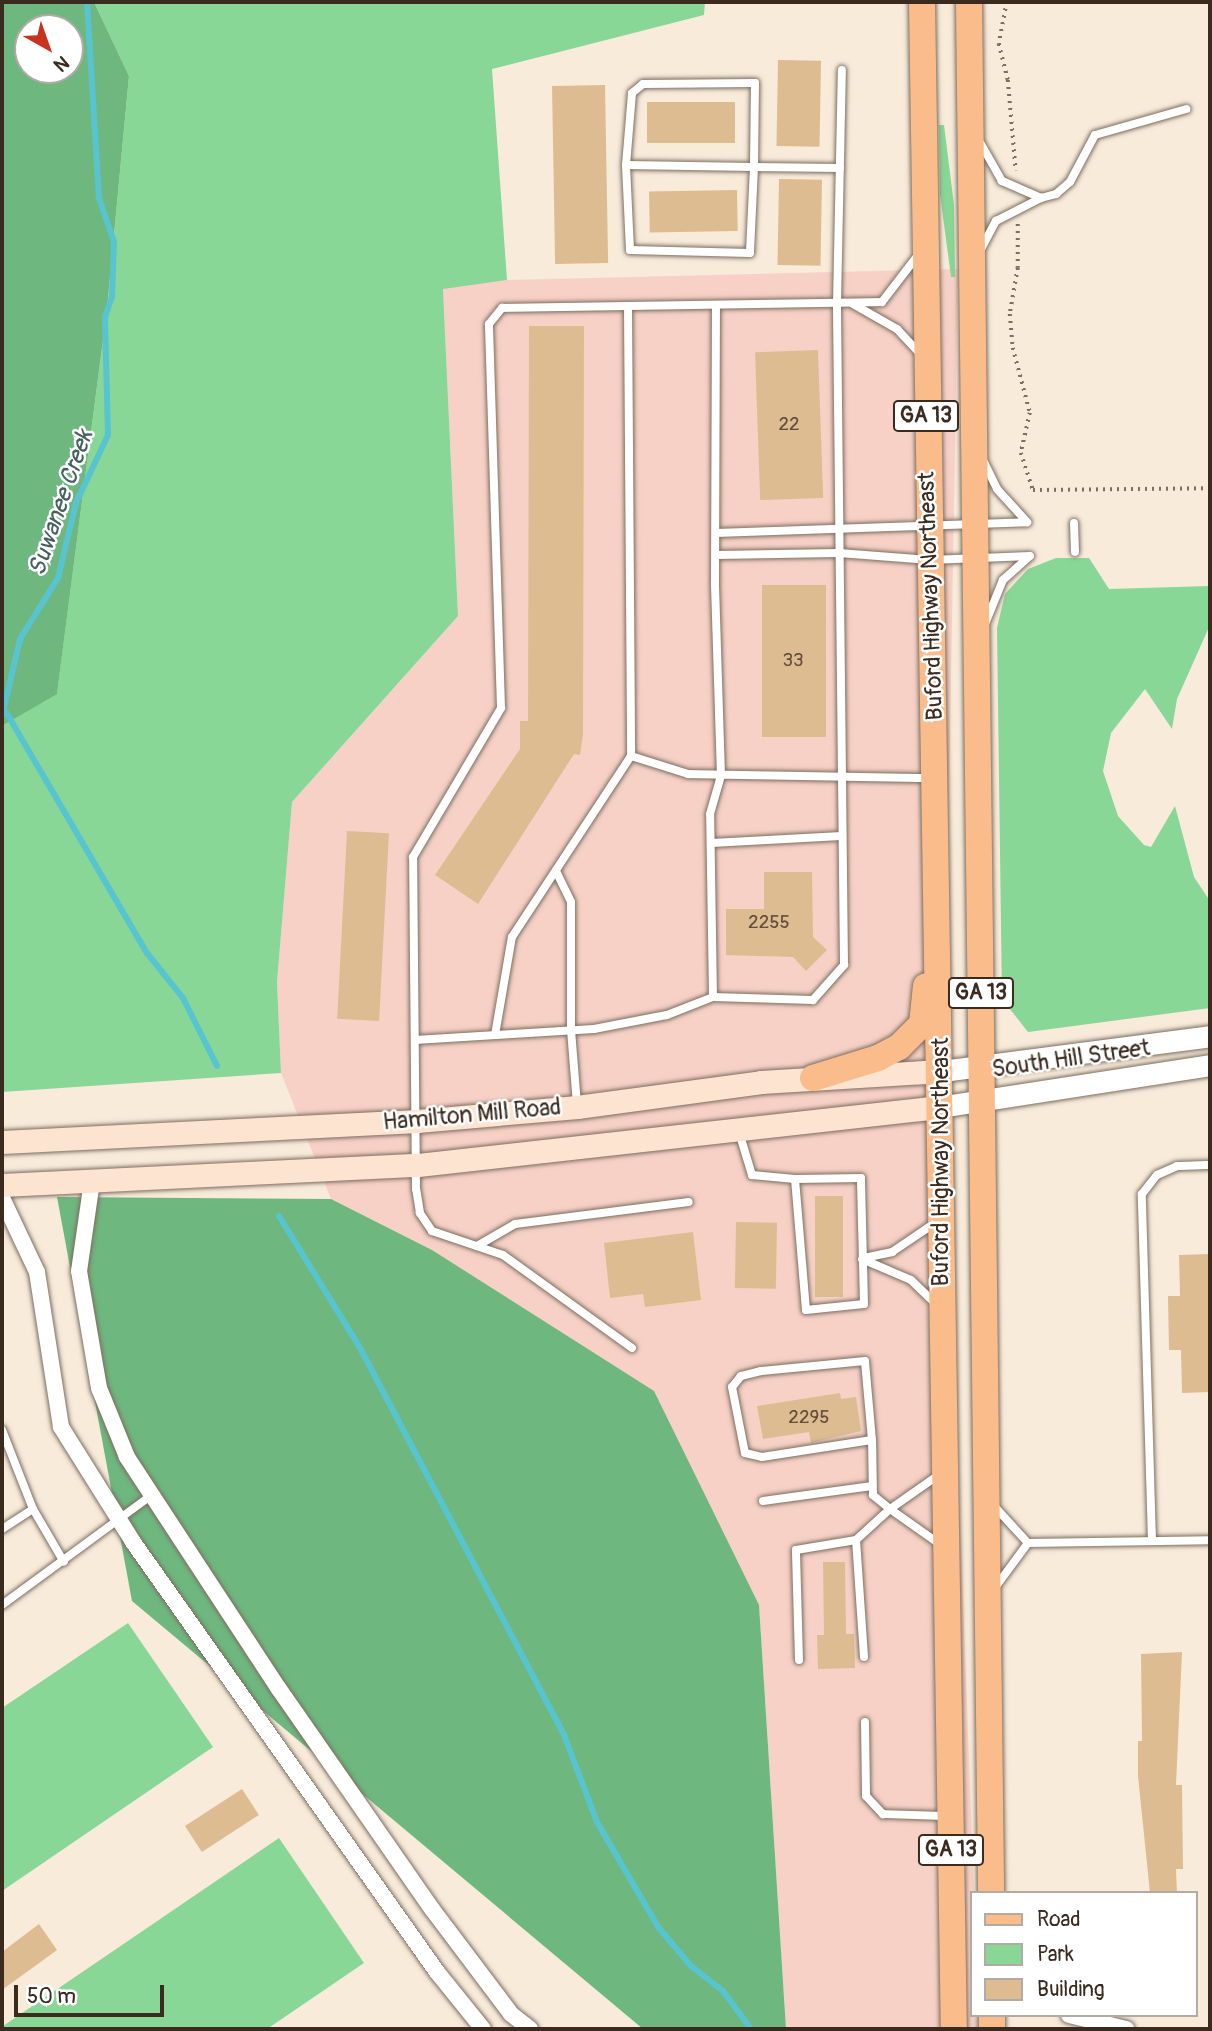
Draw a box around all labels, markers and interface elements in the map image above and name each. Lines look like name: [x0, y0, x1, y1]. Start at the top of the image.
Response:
north arrow: [14, 14, 84, 84]
text: N: [49, 50, 74, 77]
road number: GA 13: [893, 398, 959, 434]
house number: 22: [778, 414, 800, 436]
water label: Suwanee Creek: [23, 427, 99, 579]
street label: Buford Highway Northeast: [913, 471, 949, 721]
house number: 33: [782, 650, 804, 672]
house number: 2255: [748, 912, 790, 934]
road number: GA 13: [948, 976, 1014, 1010]
street label: South Hill Street: [990, 1034, 1152, 1084]
street label: Buford Highway Northeast: [927, 1038, 955, 1286]
street label: Hamilton Mill Road: [382, 1093, 562, 1137]
house number: 2295: [788, 1407, 830, 1429]
road number: GA 13: [918, 1832, 984, 1868]
legend: [970, 1891, 1198, 2017]
text: Road: [1037, 1906, 1081, 1933]
text: Park: [1037, 1941, 1074, 1968]
scale bar: [18, 1972, 168, 2016]
text: Building: [1037, 1976, 1104, 2003]
text: 50 m: [27, 1983, 76, 2010]

